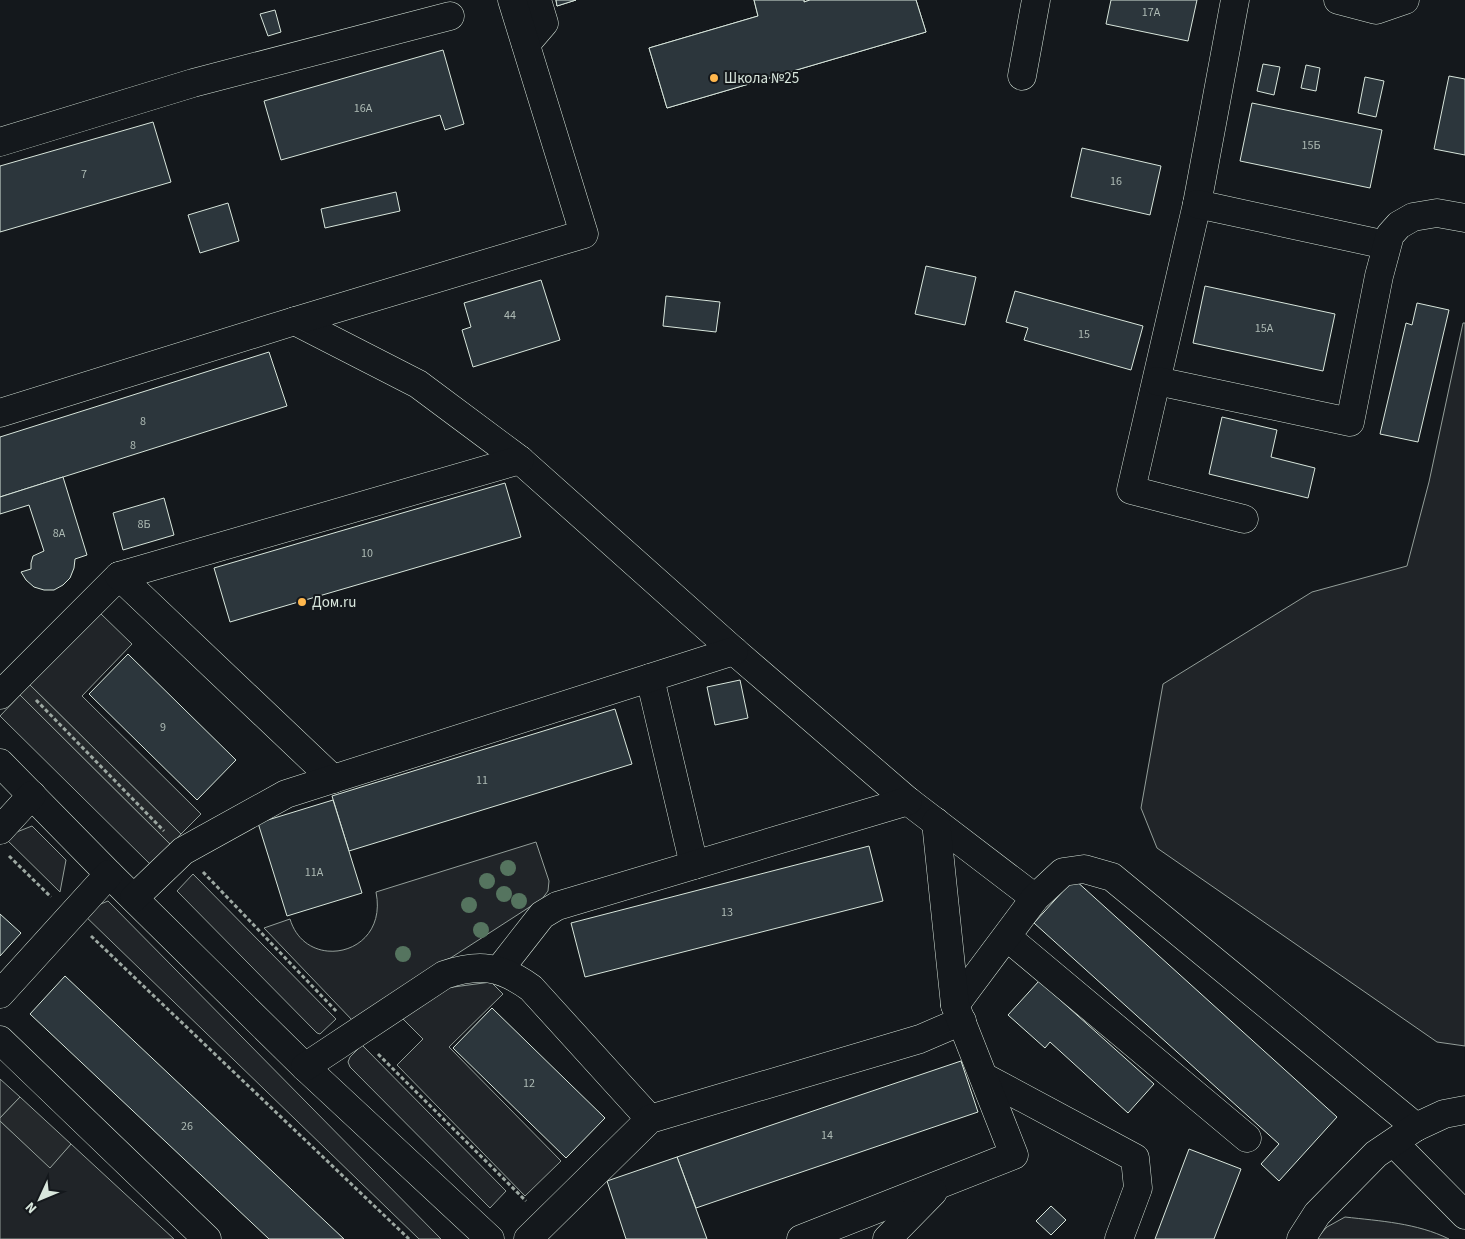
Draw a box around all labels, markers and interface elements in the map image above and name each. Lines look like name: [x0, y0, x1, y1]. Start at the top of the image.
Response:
house number: 17А: [1142, 4, 1161, 21]
place label: Школа №25: [724, 68, 799, 89]
marker: Школа №25: [708, 72, 720, 84]
house number: 16А: [354, 100, 373, 117]
house number: 15Б: [1302, 137, 1320, 154]
house number: 7: [81, 166, 87, 183]
house number: 16: [1110, 173, 1122, 190]
house number: 44: [504, 307, 516, 324]
house number: 15А: [1255, 320, 1274, 337]
house number: 15: [1078, 326, 1090, 343]
house number: 8: [140, 413, 146, 430]
house number: 8: [130, 437, 136, 454]
house number: 8Б: [138, 516, 150, 533]
house number: 8А: [53, 525, 66, 542]
house number: 10: [361, 545, 373, 562]
place label: Дом.ru: [312, 592, 356, 613]
marker: Дом.ru: [296, 596, 308, 608]
house number: 9: [160, 719, 166, 736]
house number: 11: [476, 772, 488, 789]
house number: 11А: [305, 864, 324, 881]
house number: 13: [721, 904, 733, 921]
house number: 12: [523, 1075, 535, 1092]
house number: 26: [181, 1118, 193, 1135]
house number: 14: [821, 1127, 833, 1144]
north arrow: [15, 1174, 65, 1224]
text: N: [21, 1197, 42, 1218]

